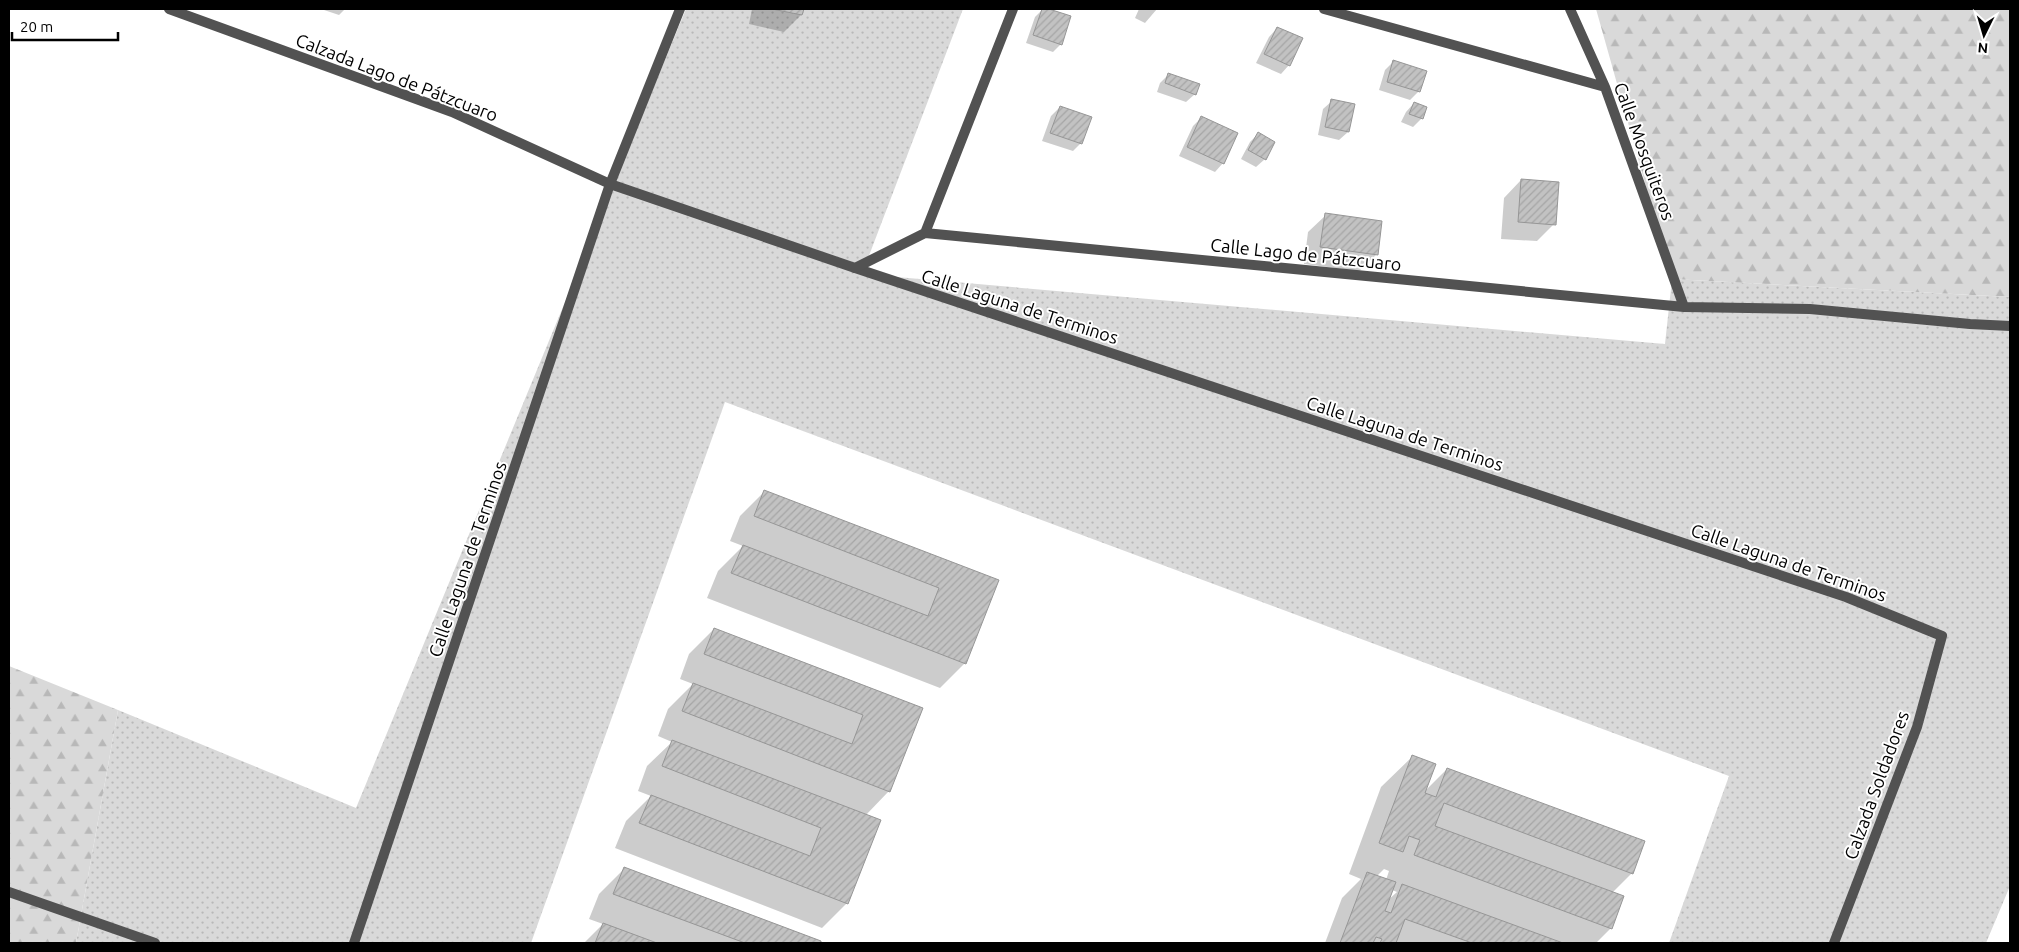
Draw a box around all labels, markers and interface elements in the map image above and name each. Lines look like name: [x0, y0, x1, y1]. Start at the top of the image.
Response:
scale bar: [12, 10, 119, 42]
north arrow: [1959, 10, 2009, 60]
text: 20 m: [20, 18, 53, 35]
street label: Calzada Lago de Pátzcuaro: [293, 29, 501, 125]
text: N: [1977, 40, 1989, 56]
street label: Calle Mosquiteros: [1611, 79, 1679, 223]
street label: Calle Lago de Pátzcuaro: [1209, 234, 1403, 274]
street label: Calle Laguna de Terminos: [919, 265, 1121, 347]
street label: Calle Laguna de Terminos: [1304, 392, 1506, 474]
street label: Calle Laguna de Terminos: [424, 458, 510, 659]
street label: Calle Laguna de Terminos: [1689, 519, 1890, 605]
street label: Calzada Soldadores: [1840, 708, 1912, 862]

